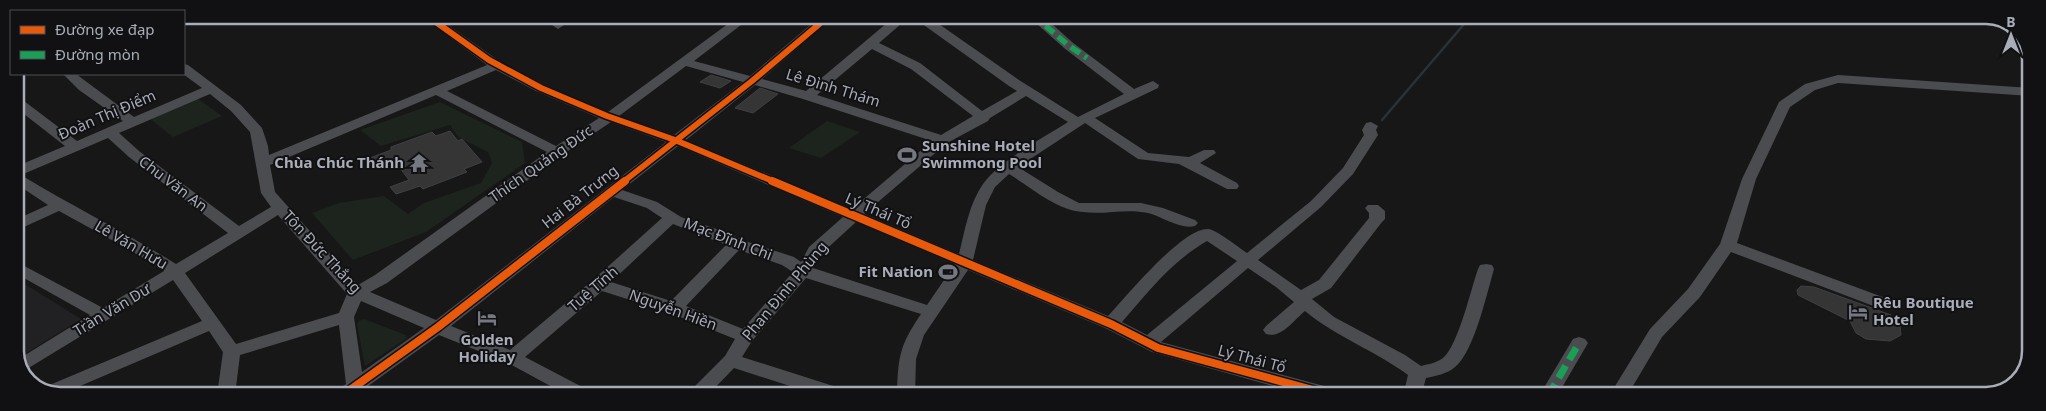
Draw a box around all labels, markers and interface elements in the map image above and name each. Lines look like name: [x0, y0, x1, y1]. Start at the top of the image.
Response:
legend: [10, 10, 185, 75]
north arrow: [1986, 10, 2036, 60]
text: B: [2006, 12, 2016, 31]
text: Đường xe đạp: [55, 19, 155, 39]
text: Đường mòn: [55, 44, 140, 64]
street label: Lê Đình Thám: [784, 63, 883, 111]
street label: Đoàn Thị Điểm: [55, 84, 159, 144]
street label: Thích Quảng Đức: [485, 120, 596, 206]
place label: Sunshine Hotel Swimmong Pool: [922, 135, 1042, 172]
sports icon: Sunshine Hotel Swimmong Pool: [896, 144, 918, 166]
street label: Chu Văn An: [135, 151, 212, 216]
place label: Chùa Chúc Thánh: [274, 152, 404, 172]
temple icon: Chùa Chúc Thánh: [408, 152, 430, 174]
street label: Hai Bà Trưng: [537, 160, 622, 232]
street label: Lý Thái Tổ: [842, 187, 914, 233]
street label: Tôn Đức Thắng: [279, 206, 366, 297]
street label: Mạc Đĩnh Chi: [681, 212, 775, 264]
street label: Lê Văn Hưu: [91, 215, 172, 273]
street label: Phan Đình Phùng: [737, 237, 832, 344]
street label: Tuệ Tĩnh: [563, 261, 622, 315]
place label: Fit Nation: [859, 261, 933, 281]
sports icon: Fit Nation: [937, 261, 959, 283]
street label: Trần Văn Dư: [69, 278, 154, 340]
street label: Nguyễn Hiền: [627, 284, 720, 334]
place label: Rêu Boutique Hotel: [1873, 292, 1974, 329]
hotel icon: Rêu Boutique Hotel: [1847, 301, 1869, 323]
hotel icon: Golden Holiday: [476, 307, 498, 329]
place label: Golden Holiday: [459, 329, 516, 366]
street label: Lý Thái Tổ: [1216, 339, 1288, 377]

